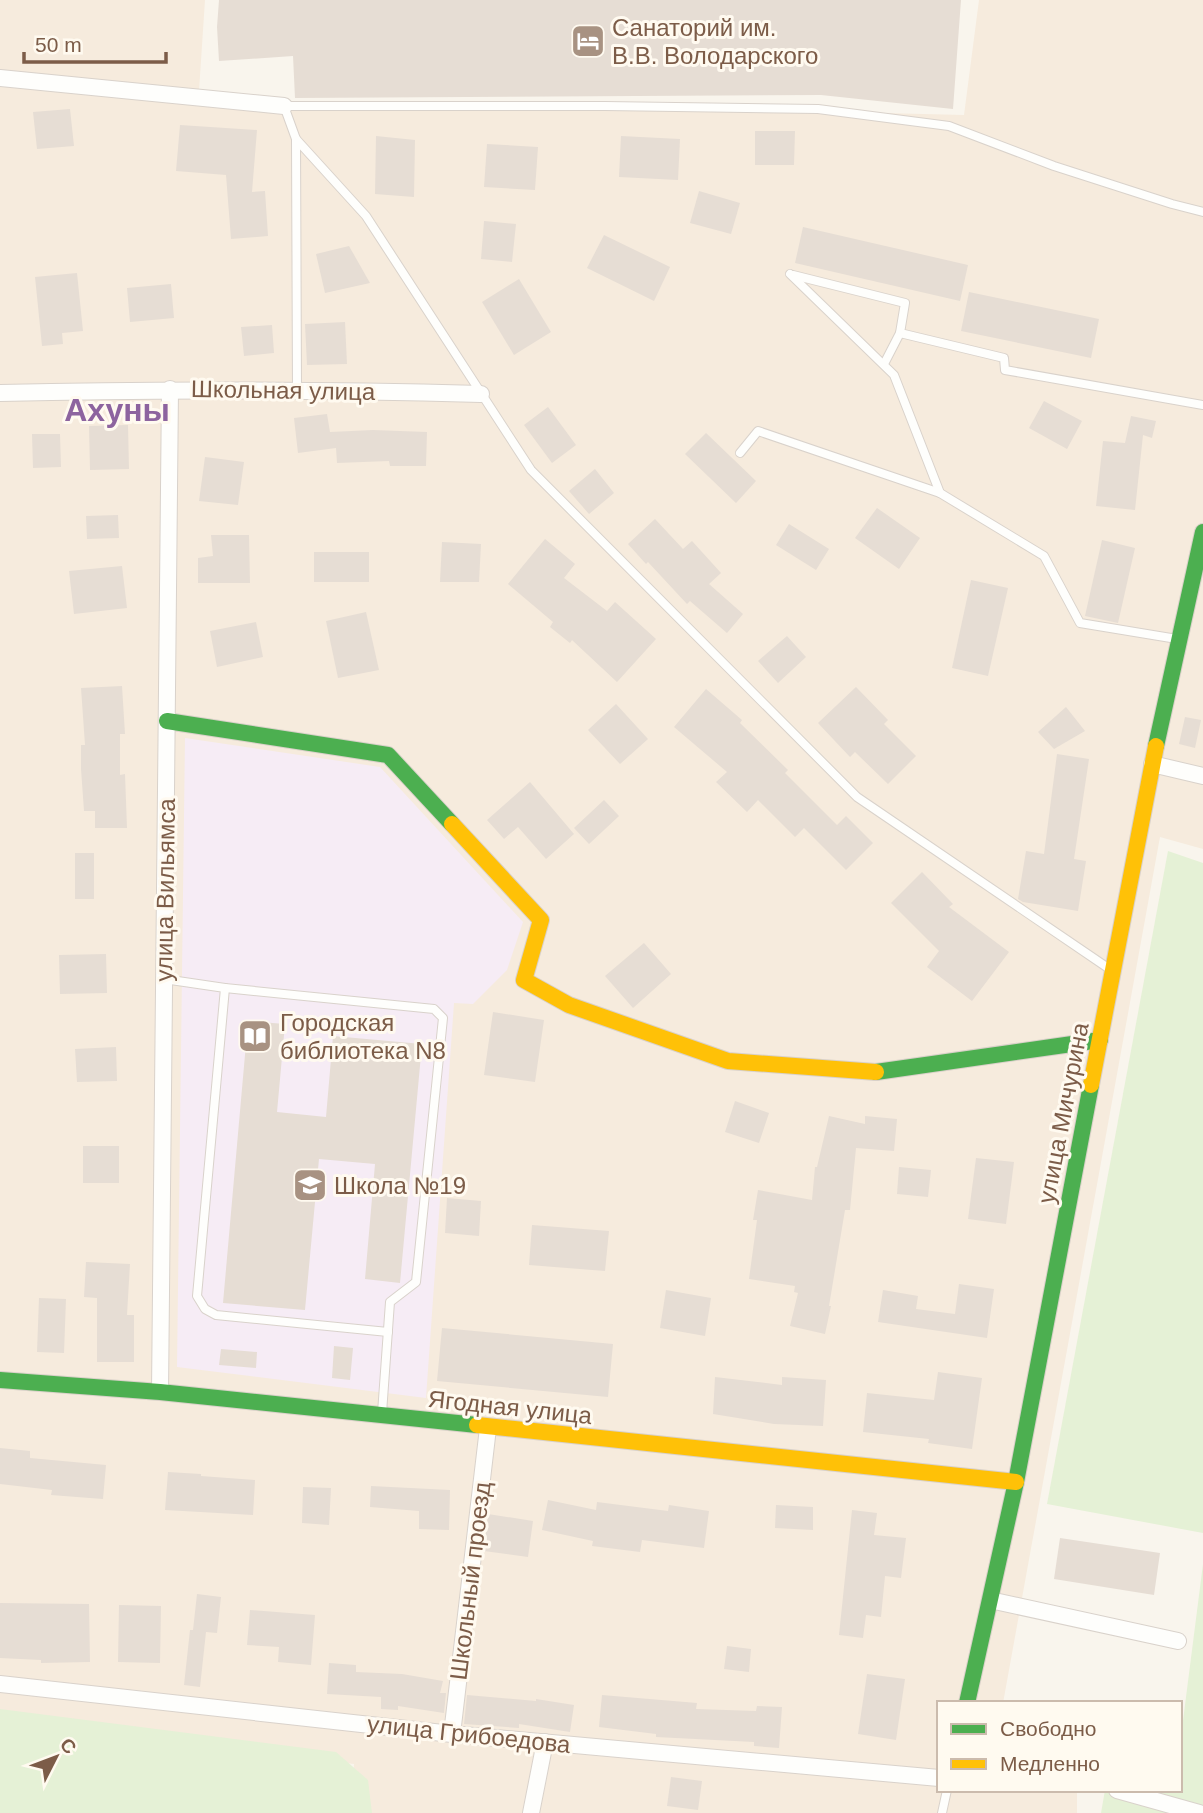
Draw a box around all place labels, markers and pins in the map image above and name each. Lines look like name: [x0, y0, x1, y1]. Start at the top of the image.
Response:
place label: Санаторий им. В.В. Володарского: [612, 14, 818, 69]
hotel icon: Санаторий им. В.В. Володарского: [569, 22, 607, 60]
place label: Городская библиотека N8: [280, 1009, 446, 1064]
library icon: Городская библиотека N8: [236, 1017, 274, 1055]
school or university icon: Школа №19: [291, 1166, 329, 1204]
place label: Школа №19: [334, 1172, 466, 1199]

